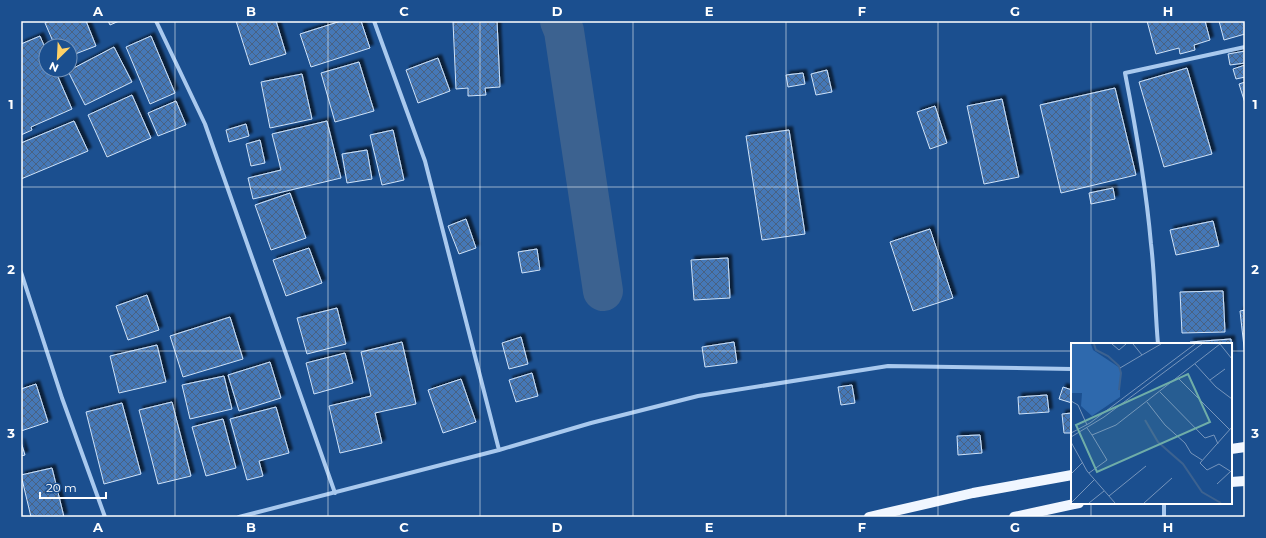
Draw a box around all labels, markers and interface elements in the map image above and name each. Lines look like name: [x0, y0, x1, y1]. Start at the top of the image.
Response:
text: A: [92, 3, 104, 19]
text: B: [246, 3, 256, 19]
text: C: [399, 3, 409, 19]
text: D: [552, 3, 563, 19]
text: E: [705, 3, 714, 19]
text: F: [858, 3, 866, 19]
text: G: [1010, 3, 1020, 19]
text: H: [1163, 3, 1173, 19]
north arrow: [38, 38, 78, 78]
text: N: [47, 59, 61, 75]
text: 1: [8, 96, 14, 112]
text: 1: [1252, 96, 1258, 112]
text: 2: [7, 261, 15, 277]
text: 2: [1251, 261, 1259, 277]
inset map: [1071, 343, 1232, 504]
text: 3: [6, 425, 15, 441]
text: 3: [1250, 425, 1259, 441]
scale bar: [40, 474, 106, 500]
text: 20 m: [46, 480, 77, 495]
text: A: [92, 519, 104, 535]
text: B: [246, 519, 256, 535]
text: C: [399, 519, 409, 535]
text: D: [552, 519, 563, 535]
text: E: [705, 519, 714, 535]
text: F: [858, 519, 866, 535]
text: G: [1010, 519, 1020, 535]
text: H: [1163, 519, 1173, 535]

